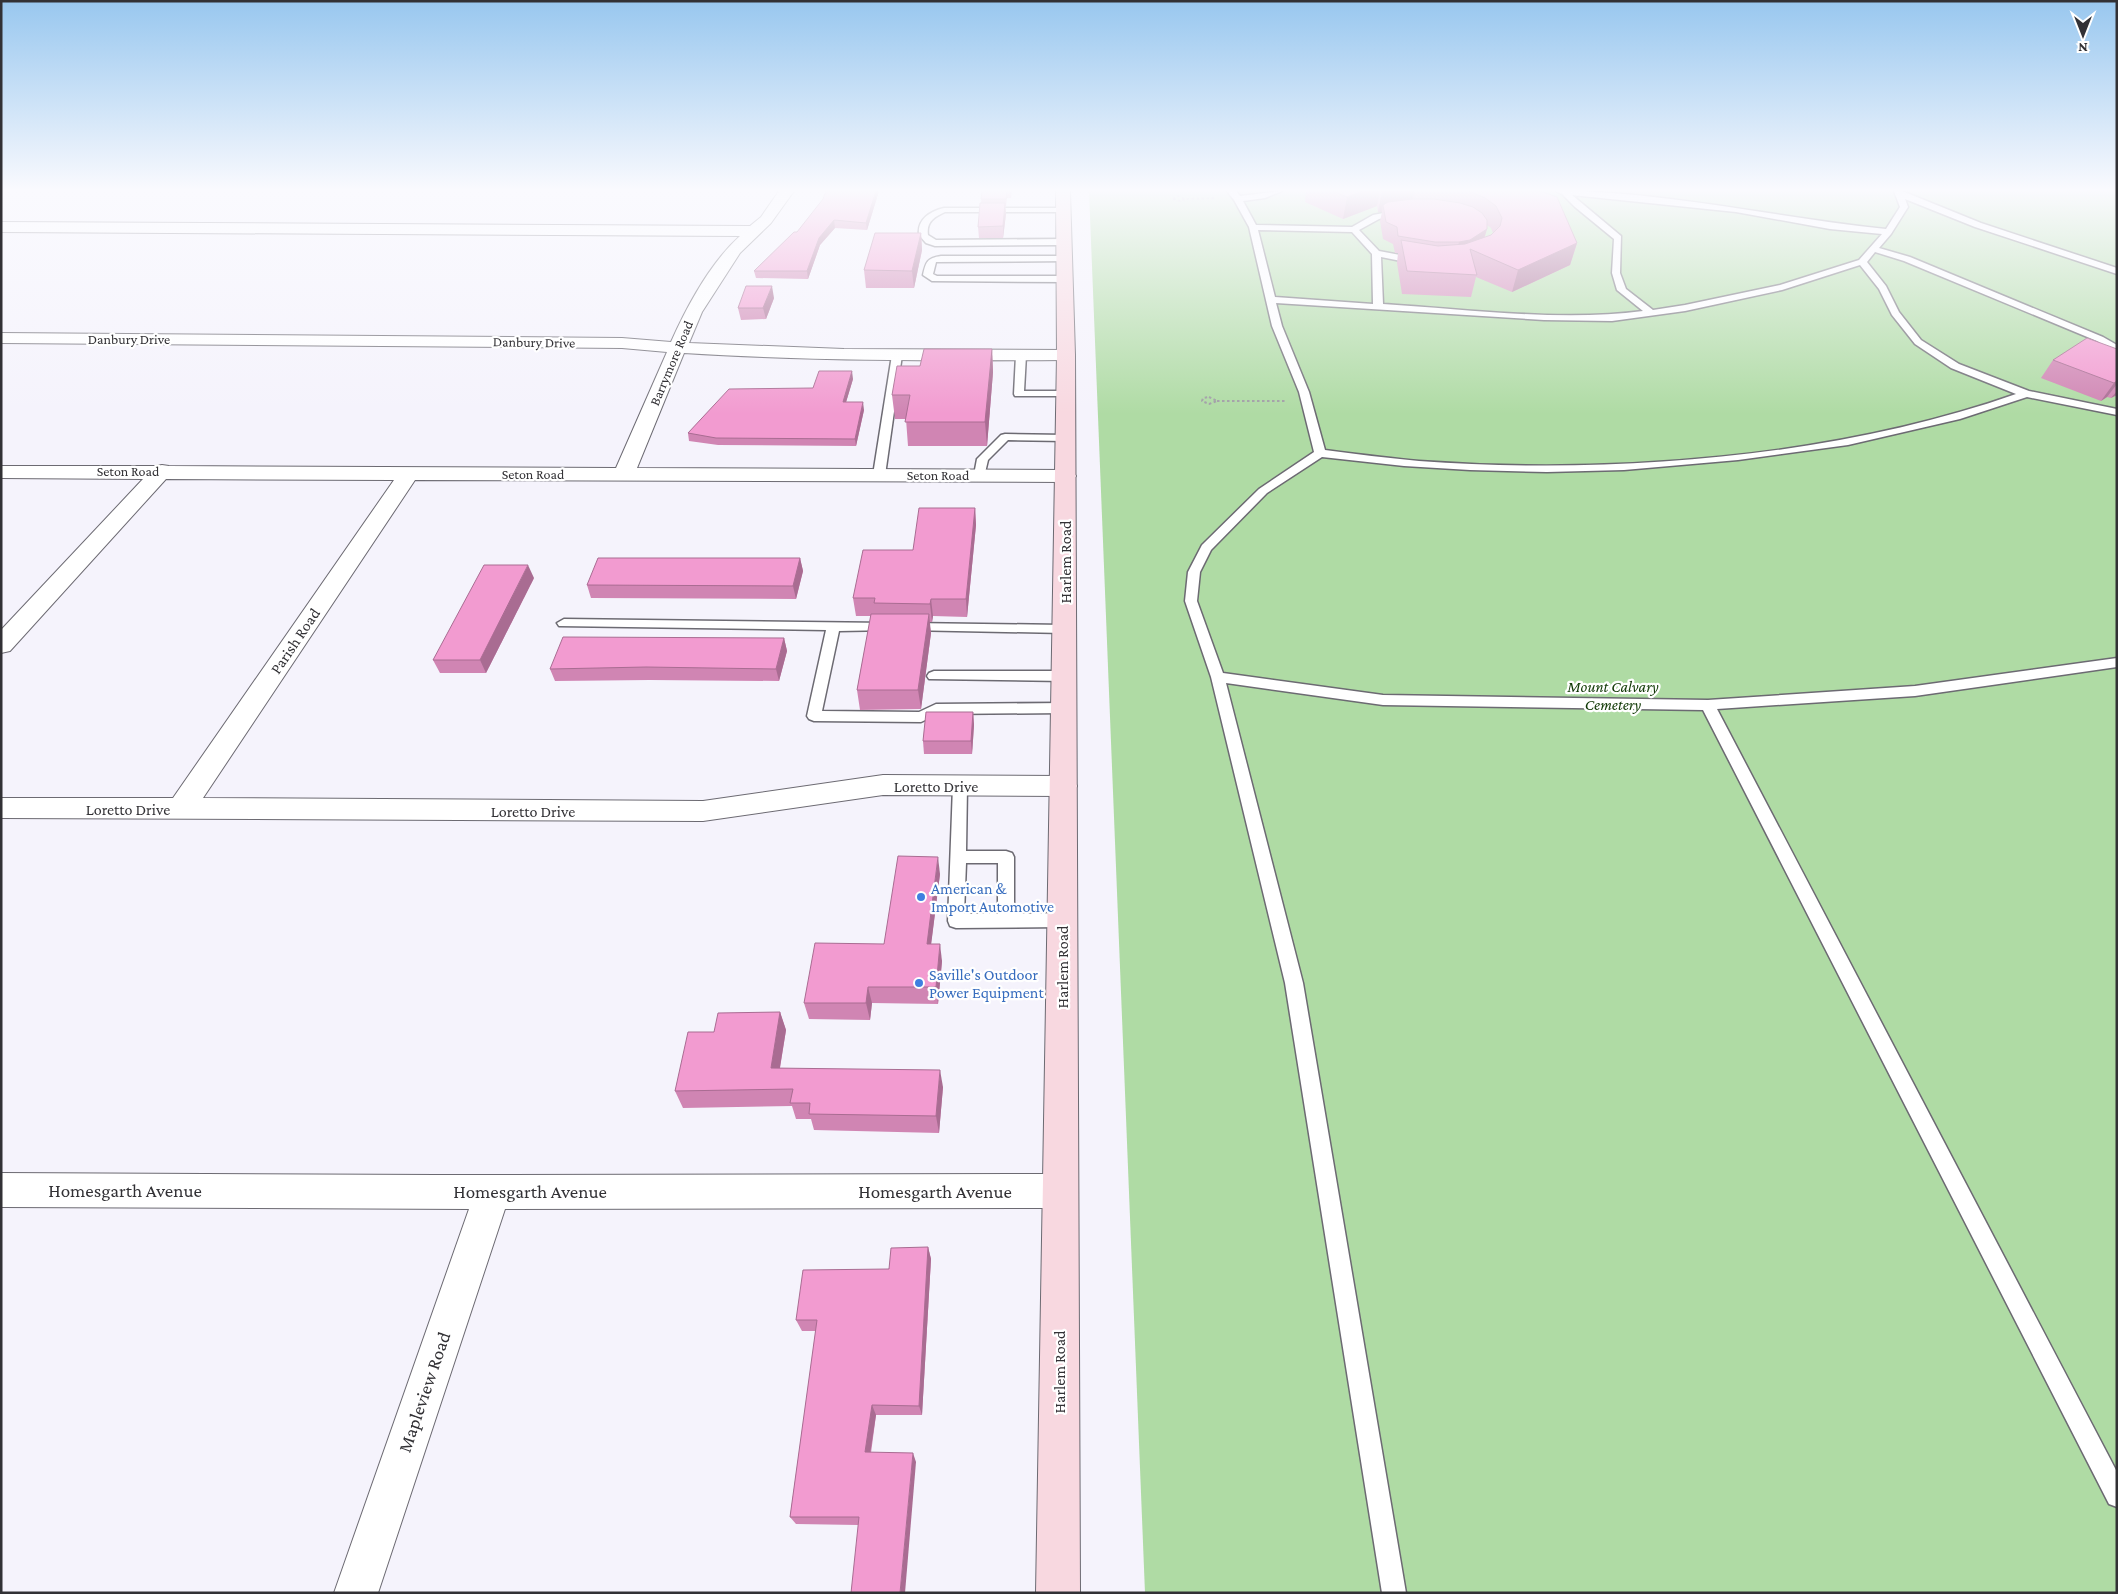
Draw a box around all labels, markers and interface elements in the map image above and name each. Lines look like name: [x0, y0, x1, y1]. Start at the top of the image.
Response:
north arrow: [2058, 10, 2108, 60]
text: N: [2078, 40, 2088, 56]
street label: Barrymore Road: [646, 318, 696, 408]
street label: Danbury Drive: [88, 331, 170, 347]
street label: Danbury Drive: [493, 333, 575, 351]
street label: Seton Road: [97, 463, 160, 479]
street label: Seton Road: [502, 466, 565, 482]
street label: Seton Road: [907, 467, 970, 483]
street label: Harlem Road: [1057, 520, 1074, 604]
street label: Parish Road: [267, 605, 323, 677]
park label: Mount Calvary Cemetery: [1566, 678, 1659, 714]
street label: Loretto Drive: [894, 778, 978, 795]
street label: Loretto Drive: [86, 801, 170, 818]
street label: Loretto Drive: [491, 803, 575, 820]
place label: American & Import Automotive: [931, 880, 1054, 916]
marker: American & Import Automotive: [915, 891, 927, 903]
street label: Harlem Road: [1054, 925, 1071, 1009]
place label: Saville's Outdoor Power Equipment: [929, 966, 1044, 1002]
marker: Saville's Outdoor Power Equipment: [913, 977, 925, 989]
street label: Homesgarth Avenue: [48, 1180, 202, 1201]
street label: Homesgarth Avenue: [453, 1181, 607, 1202]
street label: Homesgarth Avenue: [858, 1181, 1012, 1202]
street label: Mapleview Road: [394, 1329, 454, 1455]
street label: Harlem Road: [1051, 1330, 1068, 1414]

